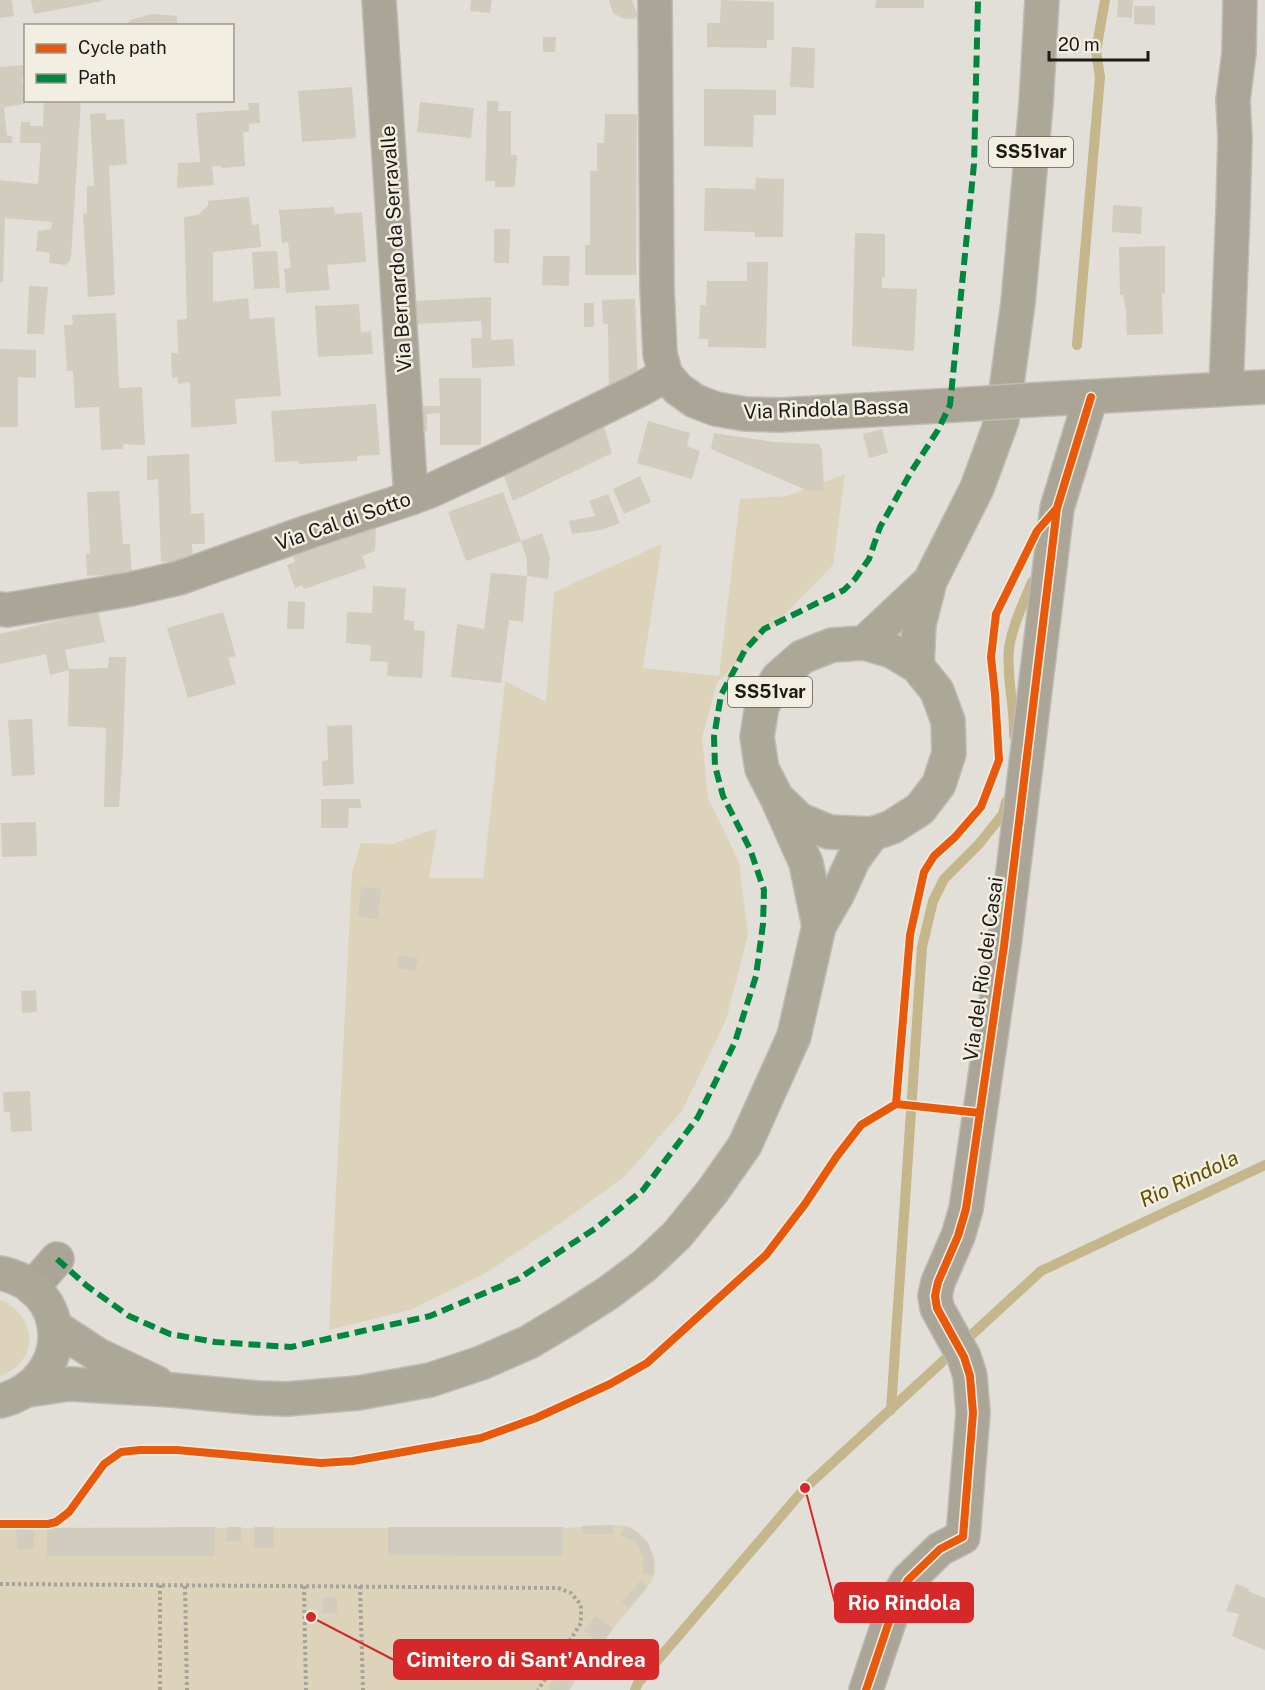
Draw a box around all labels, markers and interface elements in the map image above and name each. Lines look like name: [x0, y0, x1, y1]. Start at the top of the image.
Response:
legend: [24, 24, 234, 102]
scale bar: [1049, 24, 1148, 62]
text: 20 m: [1058, 34, 1100, 55]
text: Cycle path: [78, 37, 167, 58]
text: Path: [78, 67, 116, 88]
street label: Via Bernardo da Serravalle: [375, 125, 417, 373]
road number: SS51var: [989, 137, 1073, 167]
street label: Via Rindola Bassa: [743, 394, 909, 424]
street label: Via Cal di Sotto: [272, 487, 414, 555]
road number: SS51var: [728, 677, 812, 707]
street label: Via del Rio dei Casai: [958, 875, 1008, 1063]
water label: Rio Rindola: [1135, 1145, 1242, 1212]
callout: Rio Rindola: [835, 1583, 973, 1622]
text: Rio Rindola: [847, 1590, 961, 1615]
callout: Cimitero di Sant'Andrea: [394, 1640, 658, 1679]
text: Cimitero di Sant'Andrea: [406, 1647, 646, 1672]

